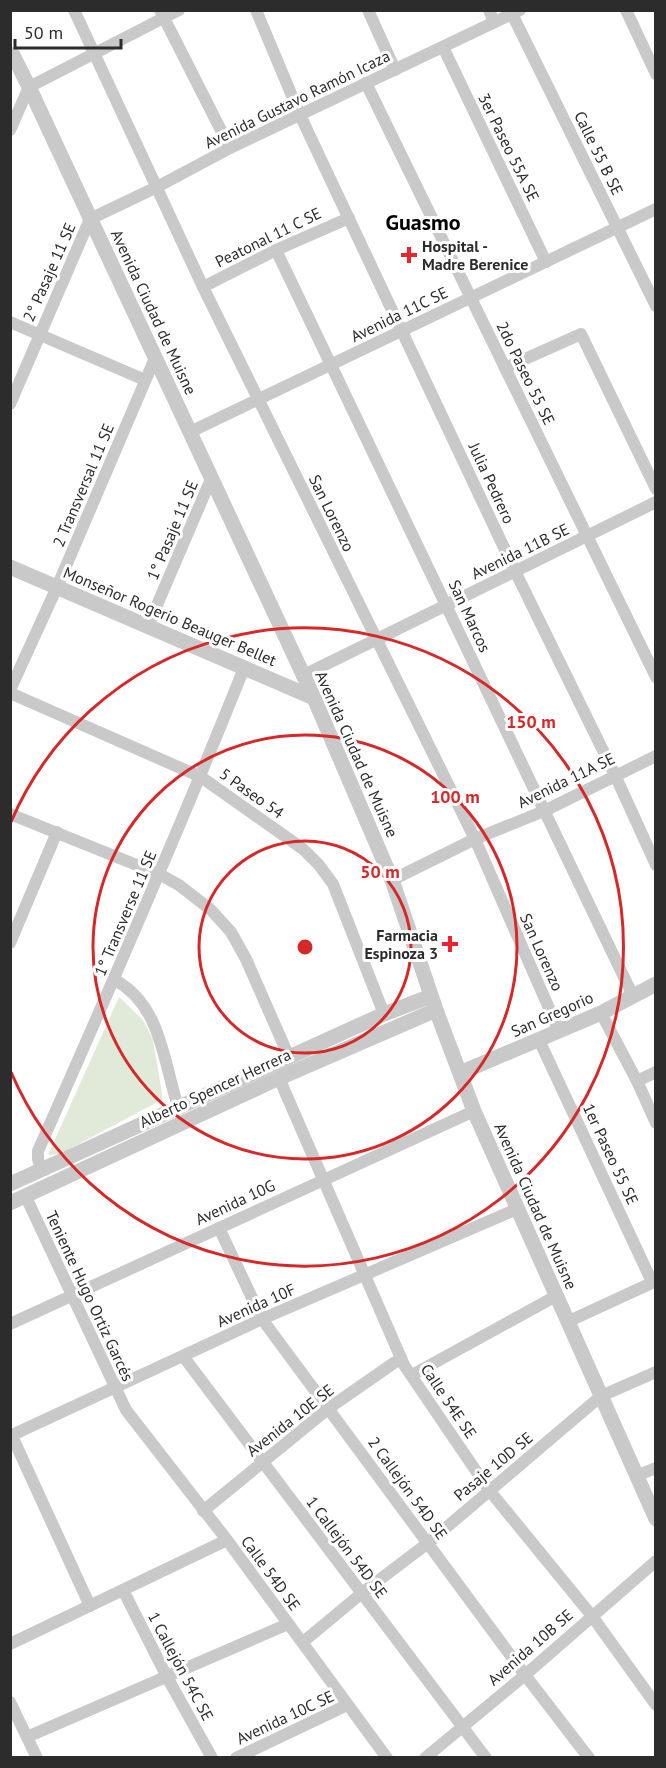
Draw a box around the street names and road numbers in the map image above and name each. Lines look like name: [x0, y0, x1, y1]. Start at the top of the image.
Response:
street label: Avenida Gustavo Ramón Icaza: [201, 45, 393, 153]
street label: 3er Paseo 55A SE: [474, 90, 544, 204]
street label: Calle 55 B SE: [570, 108, 628, 198]
street label: Peatonal 11 C SE: [212, 203, 324, 271]
street label: 2° Pasaje 11 SE: [18, 219, 80, 325]
street label: Avenida Ciudad de Muisne: [107, 226, 201, 398]
street label: Avenida 11C SE: [347, 282, 451, 346]
street label: 2do Paseo 55 SE: [492, 318, 560, 428]
street label: 2 Transversal 11 SE: [48, 420, 118, 550]
street label: Julia Pedrero: [464, 438, 519, 527]
street label: San Lorenzo: [305, 471, 359, 555]
street label: 1° Pasaje 11 SE: [142, 477, 202, 583]
street label: Avenida 11B SE: [468, 519, 572, 583]
street label: Monseñor Rogerio Beauger Bellet: [61, 562, 280, 670]
street label: San Marcos: [445, 577, 496, 656]
street label: Avenida Ciudad de Muisne: [311, 668, 403, 840]
street label: Avenida 11A SE: [514, 748, 618, 812]
street label: 5 Paseo 54: [216, 764, 288, 823]
street label: 1° Transverse 11 SE: [90, 847, 160, 979]
street label: San Lorenzo: [516, 910, 568, 994]
street label: San Gregorio: [508, 987, 596, 1041]
street label: Alberto Spencer Herrera: [136, 1044, 294, 1132]
street label: 1er Paseo 55 SE: [579, 1100, 643, 1208]
street label: Avenida Ciudad de Muisne: [490, 1120, 582, 1292]
street label: Avenida 10G: [192, 1175, 278, 1229]
street label: Teniente Hugo Ortiz Garcés: [42, 1208, 138, 1385]
street label: Avenida 10F: [214, 1279, 298, 1331]
street label: Calle 54E SE: [417, 1360, 481, 1442]
street label: Avenida 10E SE: [242, 1380, 338, 1460]
street label: Pasaje 10D SE: [449, 1427, 537, 1505]
street label: 2 Callejón 54D SE: [364, 1433, 452, 1543]
street label: 1 Callejón 54D SE: [302, 1492, 392, 1602]
street label: Calle 54D SE: [237, 1532, 305, 1614]
street label: Avenida 10B SE: [483, 1605, 577, 1689]
street label: 1 Callejón 54C SE: [144, 1608, 218, 1724]
street label: Avenida 10C SE: [233, 1686, 337, 1748]

